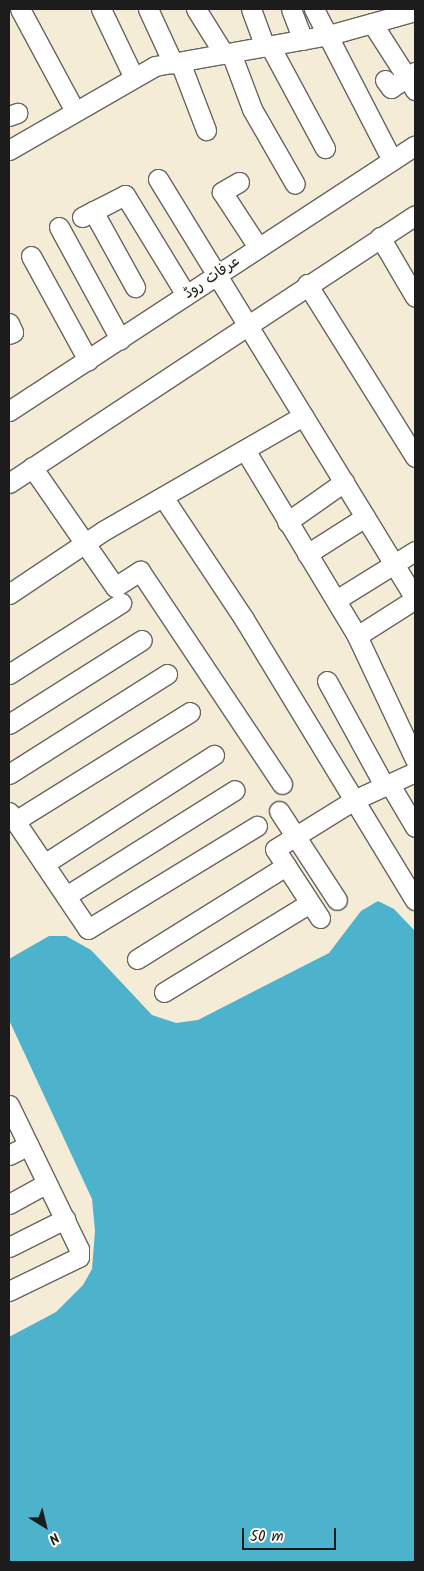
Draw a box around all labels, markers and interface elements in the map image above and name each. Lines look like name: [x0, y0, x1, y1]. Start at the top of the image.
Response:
street label: عرفات روڈ: [181, 253, 243, 303]
north arrow: [20, 1501, 70, 1551]
scale bar: [244, 1518, 338, 1550]
text: 50 m: [250, 1525, 284, 1549]
text: N: [44, 1527, 64, 1550]

